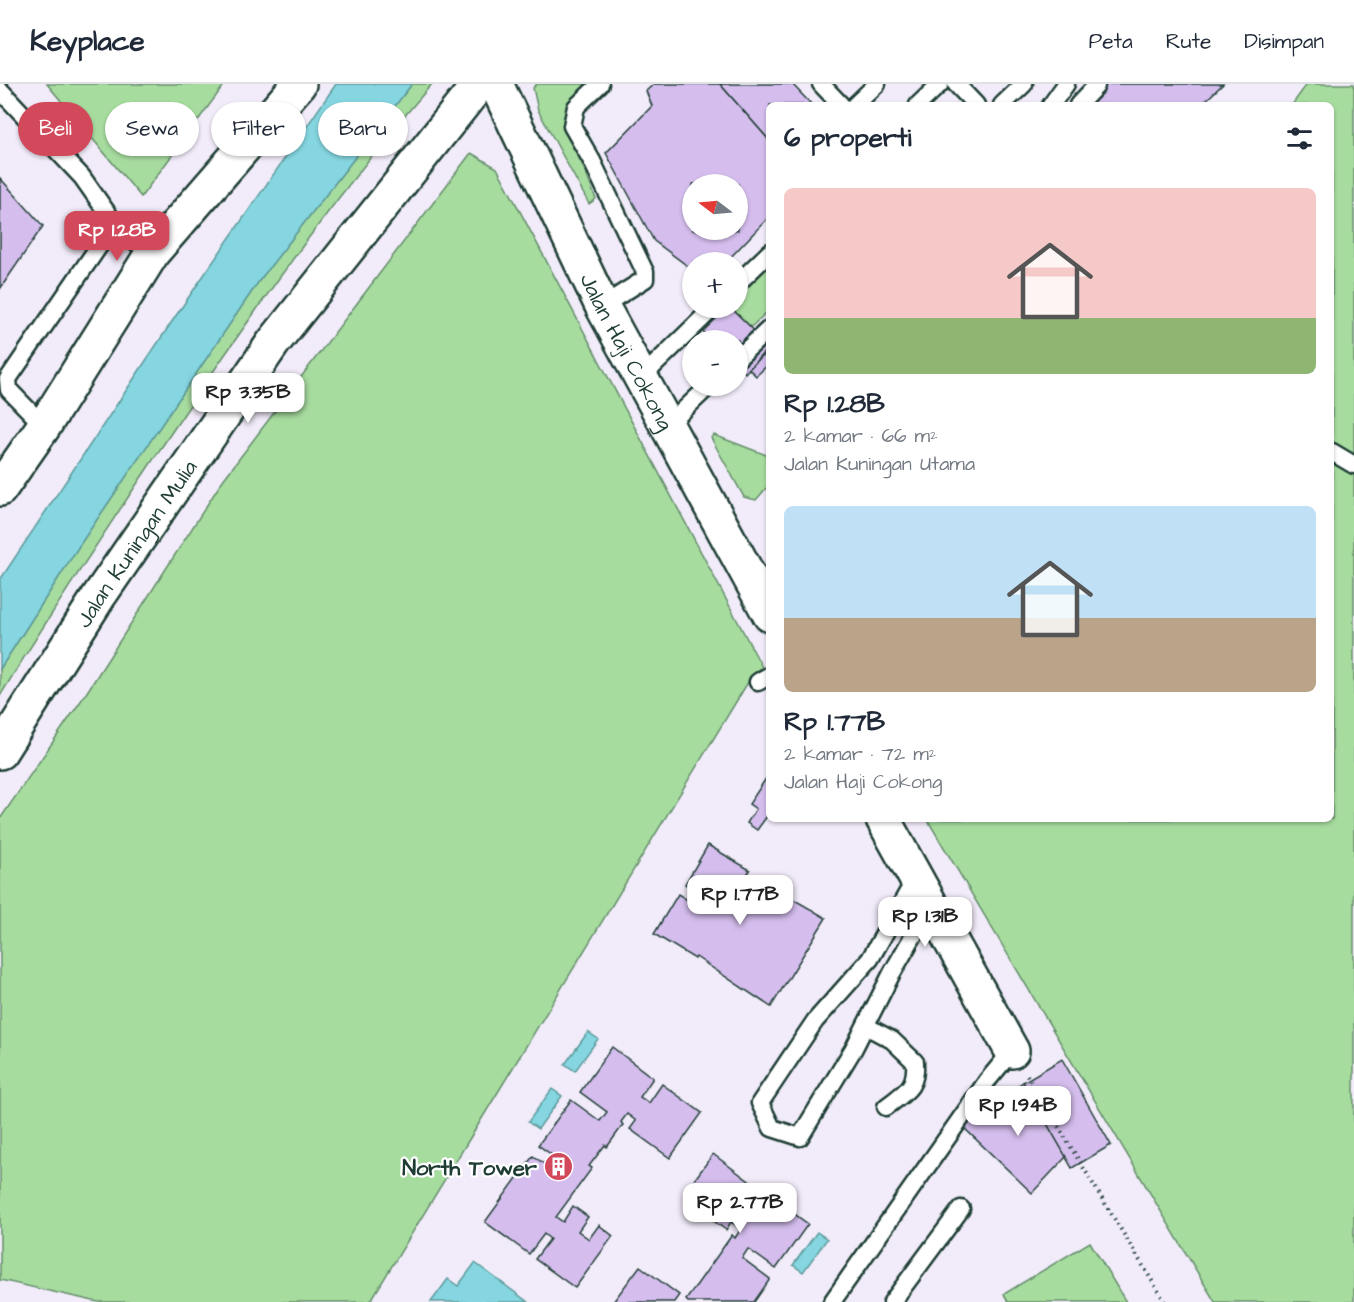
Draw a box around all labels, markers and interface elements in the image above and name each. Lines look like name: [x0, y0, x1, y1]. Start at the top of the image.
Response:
text: Keyplace: [30, 22, 145, 61]
text: Peta: [1089, 27, 1133, 56]
text: Rute: [1166, 27, 1211, 56]
text: Disimpan: [1244, 27, 1324, 56]
chip: Beli: [18, 102, 93, 156]
chip: Sewa: [105, 102, 199, 156]
chip: Filter: [211, 102, 306, 156]
chip: Baru: [318, 102, 408, 156]
text: 6 properti: [784, 120, 912, 156]
icon: filters: [1283, 122, 1316, 155]
north arrow: [682, 174, 748, 240]
map controls: [682, 174, 748, 396]
pin: Rp 1.28B: [55, 211, 179, 262]
text: Rp 1.28B: [78, 216, 156, 244]
icon: home: [996, 227, 1104, 335]
button: +: [682, 252, 748, 318]
street label: Jalan Haji Cokong: [572, 268, 681, 437]
button: −: [682, 330, 748, 396]
pin: Rp 3.35B: [186, 373, 310, 424]
text: Rp 3.35B: [206, 378, 290, 406]
text: Rp 1.28B: [784, 386, 885, 422]
text: 2 kamar · 66 m²: [784, 422, 938, 450]
text: Jalan Kuningan Utama: [784, 450, 975, 478]
street label: Jalan Kuningan Mulia: [69, 454, 205, 634]
icon: home: [996, 545, 1104, 653]
text: Rp 1.77B: [784, 704, 885, 740]
text: 2 kamar · 72 m²: [784, 740, 936, 768]
text: Jalan Haji Cokong: [784, 768, 942, 796]
pin: Rp 1.77B: [678, 875, 802, 926]
text: Rp 1.77B: [701, 880, 779, 908]
pin: Rp 1.31B: [863, 897, 987, 948]
text: Rp 1.31B: [892, 902, 958, 930]
pin: Rp 1.94B: [956, 1086, 1080, 1137]
text: Rp 1.94B: [979, 1091, 1057, 1119]
building icon: North Tower: [542, 1151, 574, 1183]
place label: North Tower: [402, 1153, 538, 1184]
pin: Rp 2.77B: [678, 1183, 802, 1234]
text: Rp 2.77B: [697, 1188, 783, 1216]

